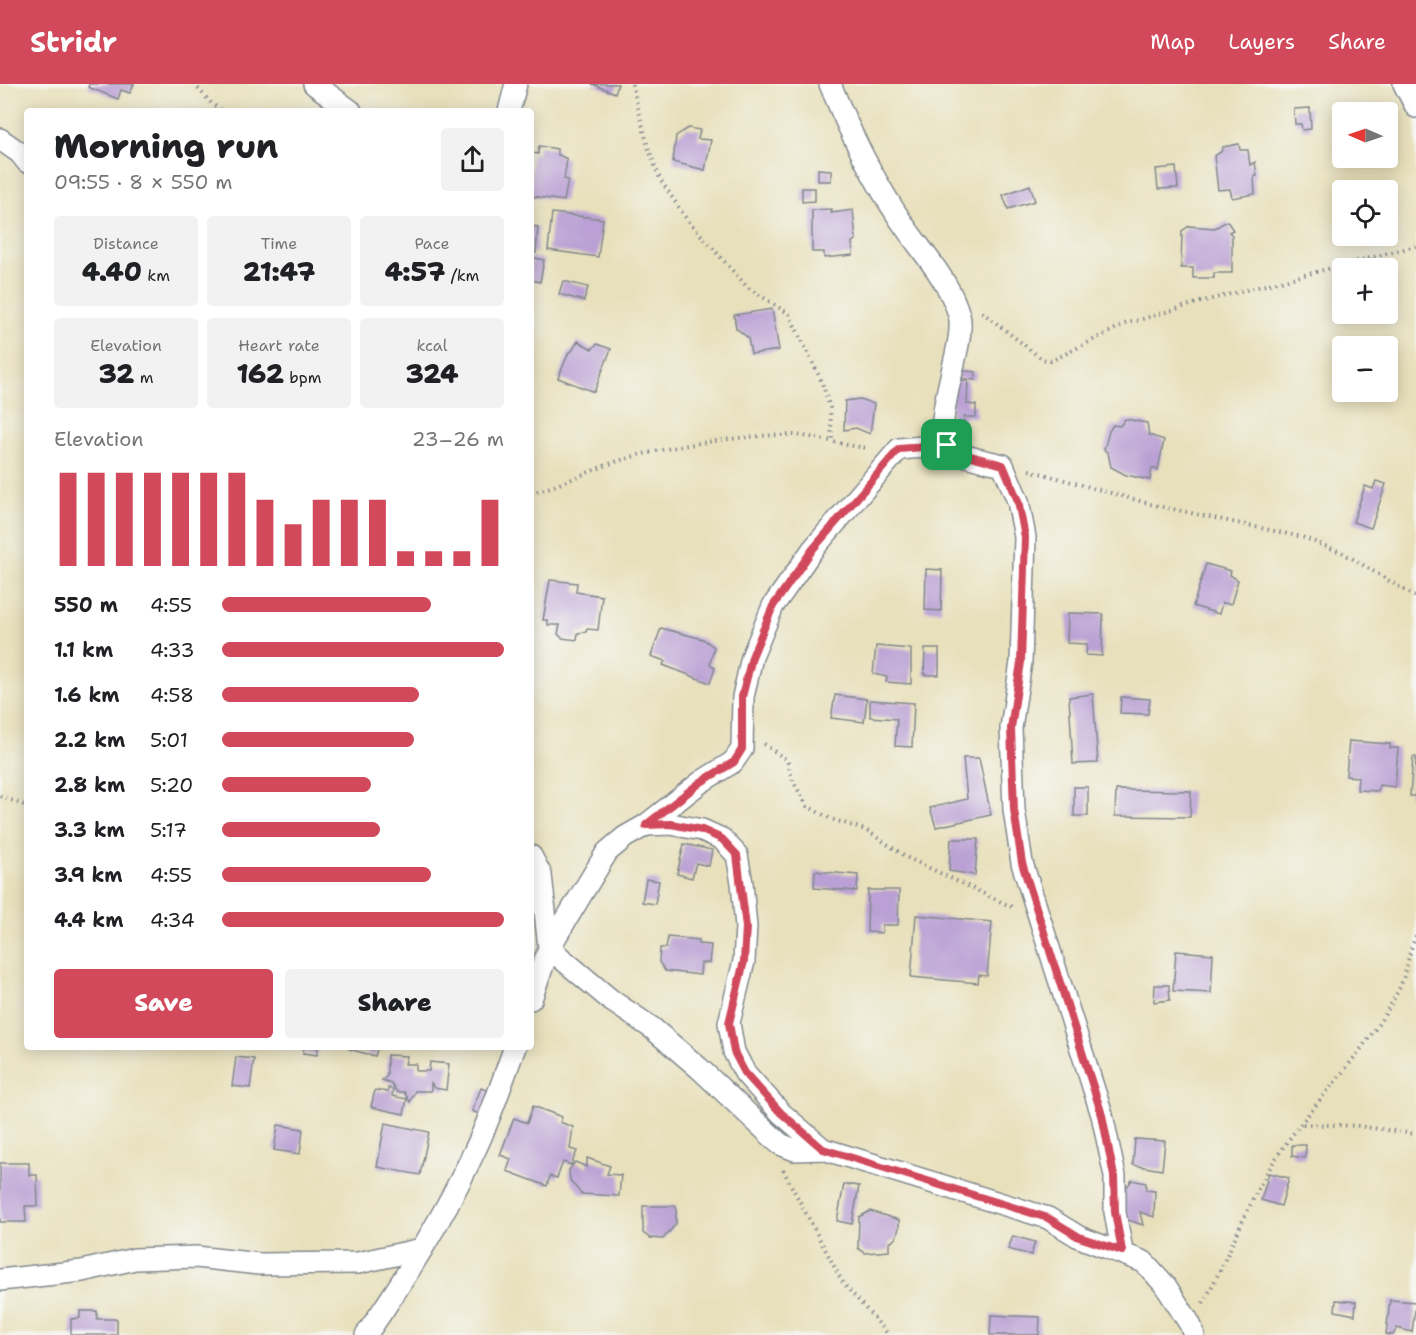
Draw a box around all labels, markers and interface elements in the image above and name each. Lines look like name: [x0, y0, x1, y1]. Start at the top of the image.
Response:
text: Stridr: [30, 23, 117, 61]
text: Map: [1150, 28, 1195, 56]
text: Layers: [1228, 28, 1295, 56]
text: Share: [1328, 28, 1386, 56]
north arrow: [1332, 102, 1398, 168]
map controls: [1332, 102, 1398, 402]
text: Morning run: [54, 124, 278, 169]
button: share: [441, 128, 504, 191]
text: 09:55 · 8 × 550 m: [54, 169, 233, 195]
button: locate: [1332, 180, 1398, 246]
text: Distance: [93, 233, 159, 254]
text: Time: [261, 233, 297, 254]
text: Pace: [414, 233, 450, 254]
text: 4.40: [82, 254, 142, 289]
text: 21:47: [243, 254, 315, 289]
text: 4:57: [385, 254, 445, 289]
button: +: [1332, 258, 1398, 324]
text: km: [142, 265, 170, 286]
text: /km: [445, 265, 479, 286]
text: Elevation: [90, 335, 162, 356]
text: Heart rate: [238, 335, 320, 356]
text: kcal: [416, 335, 448, 356]
button: −: [1332, 336, 1398, 402]
text: 32: [98, 356, 134, 391]
text: 162: [236, 356, 284, 391]
text: 324: [405, 356, 459, 391]
text: m: [134, 367, 154, 388]
text: bpm: [284, 367, 322, 388]
pin: [921, 419, 972, 470]
text: Elevation: [54, 426, 144, 452]
text: 23–26 m: [412, 426, 504, 452]
icon: arrive: [930, 428, 963, 461]
text: 550 m: [54, 592, 118, 618]
text: 4:55: [150, 592, 192, 618]
text: 1.1 km: [54, 637, 113, 663]
text: 4:33: [150, 637, 194, 663]
text: 1.6 km: [54, 682, 120, 708]
text: 4:58: [150, 682, 194, 708]
text: 2.2 km: [54, 727, 125, 753]
text: 5:01: [150, 727, 188, 753]
text: 2.8 km: [54, 772, 125, 798]
text: 5:20: [150, 772, 193, 798]
text: 3.3 km: [54, 817, 125, 843]
text: 5:17: [150, 817, 187, 843]
text: 3.9 km: [54, 862, 123, 888]
text: 4:55: [150, 862, 192, 888]
text: 4.4 km: [54, 907, 123, 933]
text: 4:34: [150, 907, 195, 933]
button: Save: [54, 969, 273, 1038]
button: Share: [285, 969, 504, 1038]

